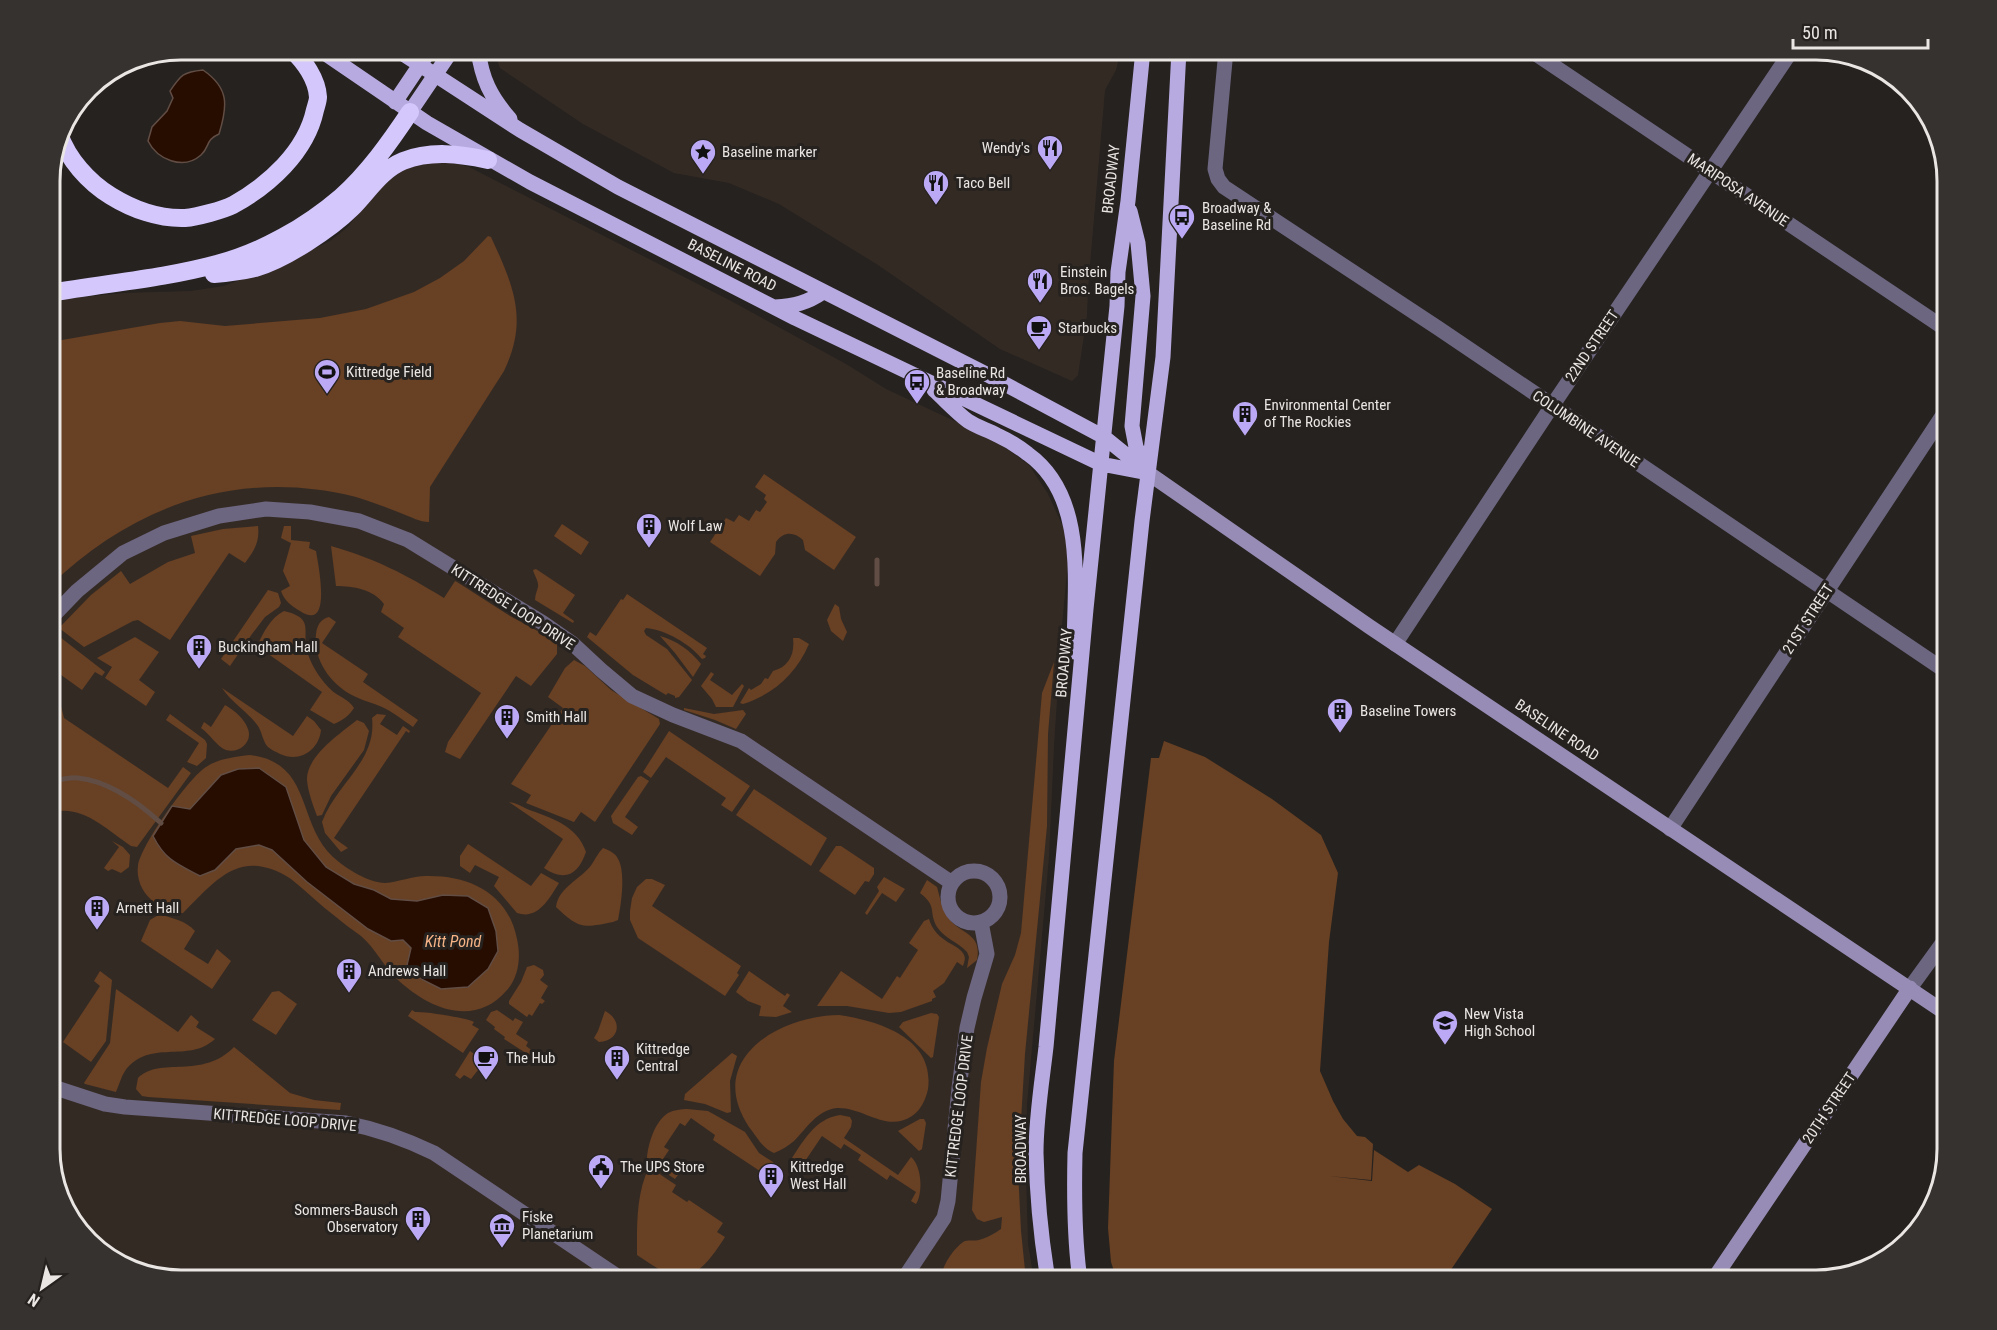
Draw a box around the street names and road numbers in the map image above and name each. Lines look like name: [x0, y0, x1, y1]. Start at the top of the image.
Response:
street label: BROADWAY: [1098, 144, 1124, 214]
street label: MARIPOSA AVENUE: [1684, 150, 1792, 230]
street label: BASELINE ROAD: [685, 235, 779, 295]
street label: 22ND STREET: [1561, 307, 1623, 385]
street label: COLUMBINE AVENUE: [1529, 387, 1643, 471]
street label: KITTREDGE LOOP DRIVE: [448, 560, 578, 654]
street label: 21ST STREET: [1779, 580, 1837, 657]
street label: BROADWAY: [1052, 628, 1076, 698]
street label: BASELINE ROAD: [1512, 695, 1602, 765]
street label: KITTREDGE LOOP DRIVE: [941, 1034, 977, 1178]
street label: 20TH STREET: [1799, 1069, 1859, 1147]
street label: KITTREDGE LOOP DRIVE: [213, 1105, 357, 1135]
street label: BROADWAY: [1012, 1114, 1030, 1184]

